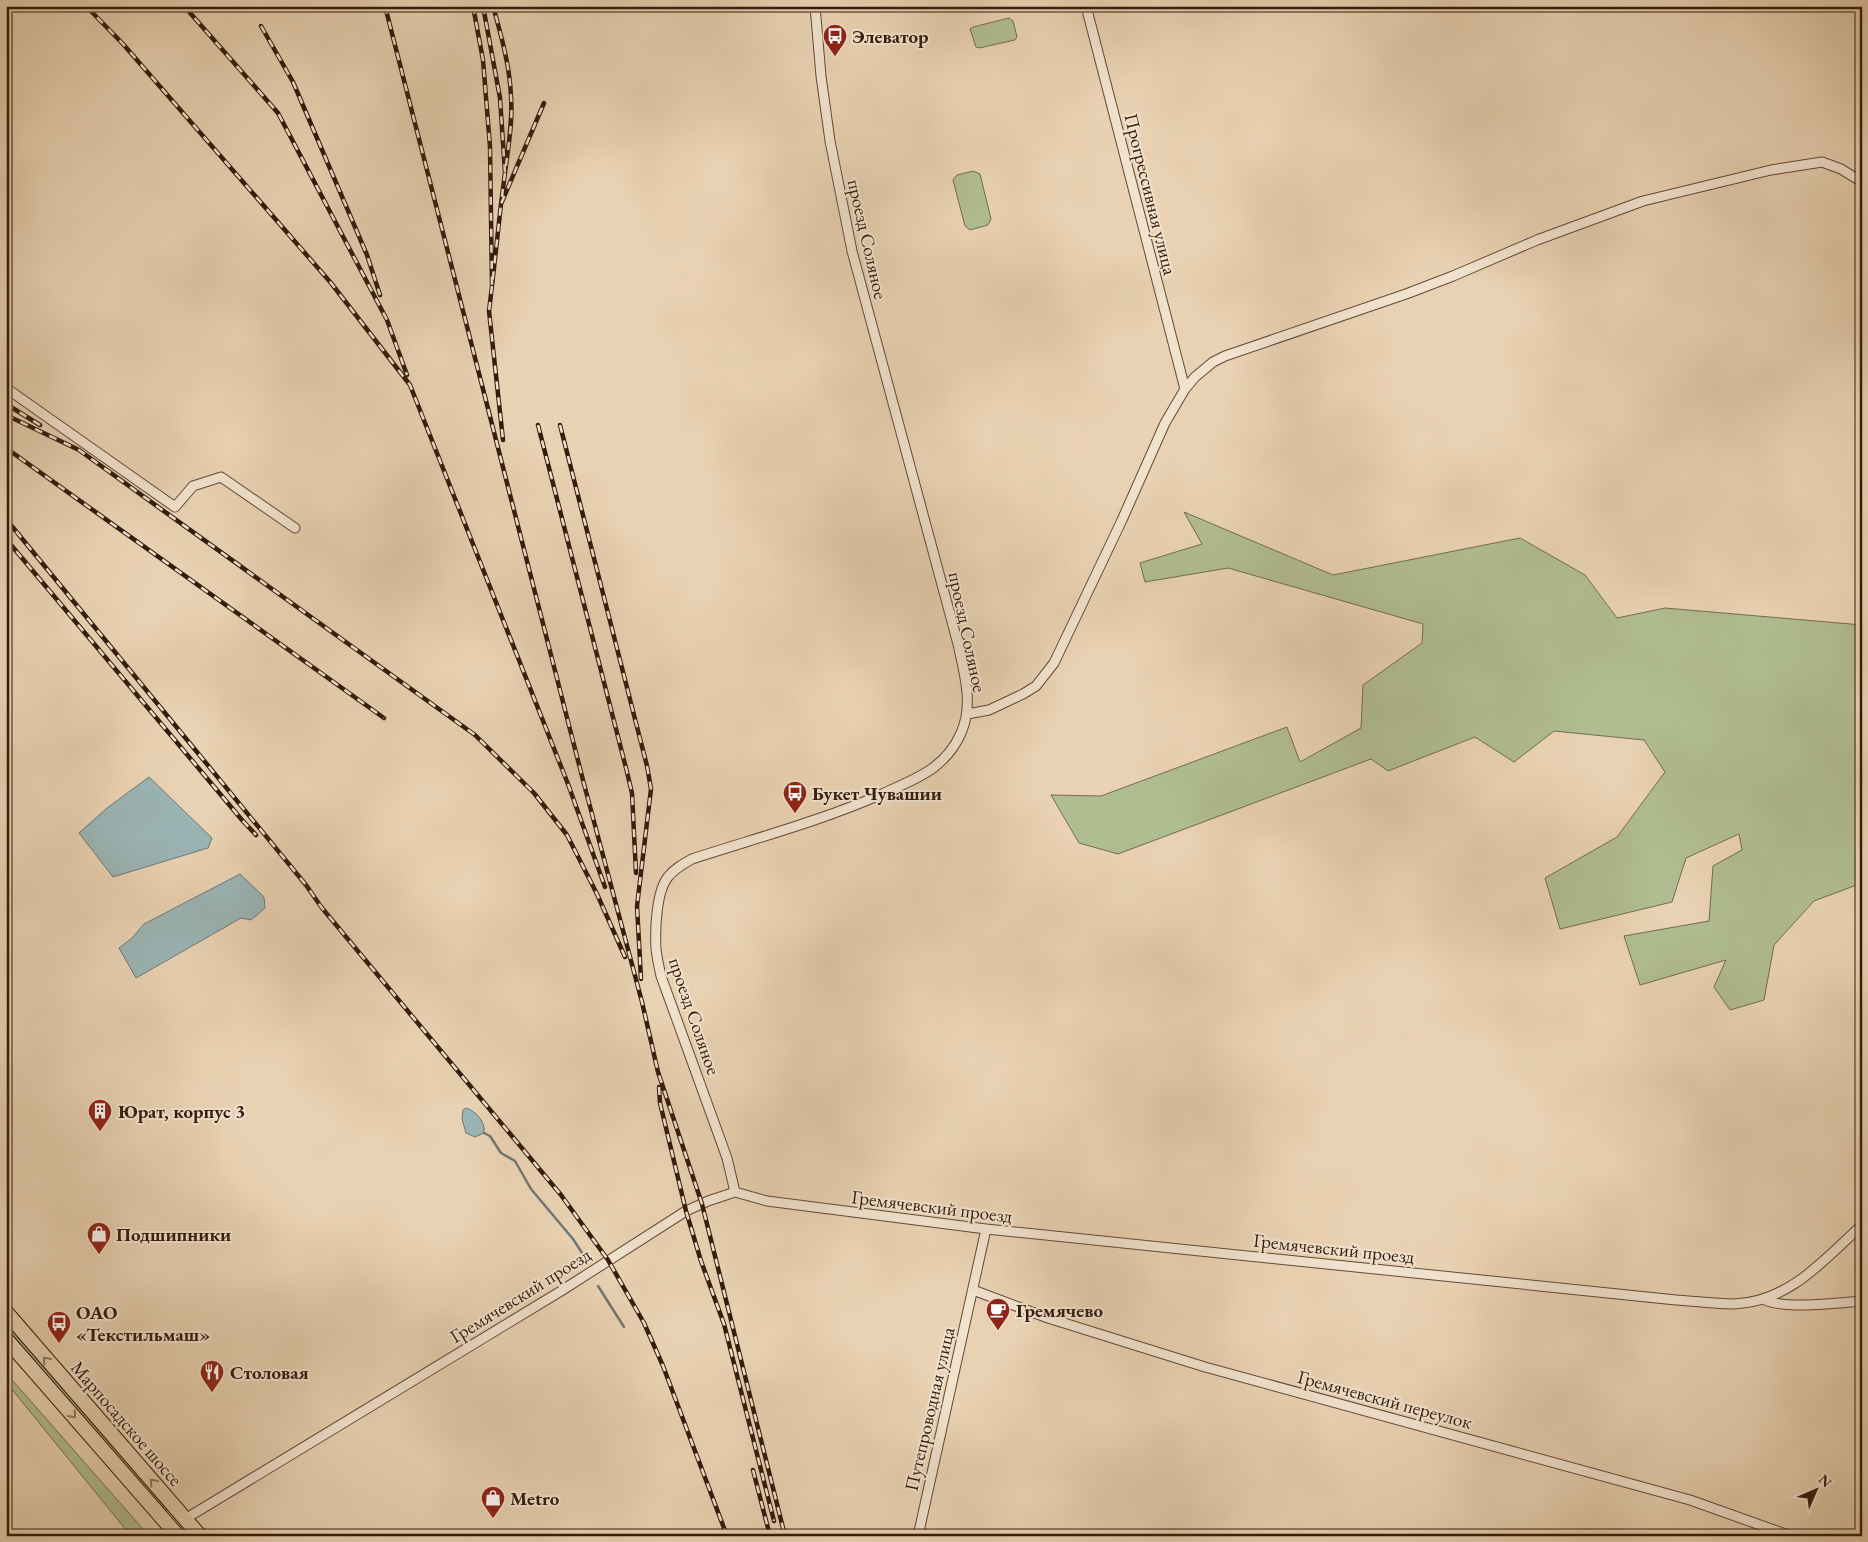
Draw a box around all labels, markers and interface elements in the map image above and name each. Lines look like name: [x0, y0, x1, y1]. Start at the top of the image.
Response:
bus stop icon: Элеватор: [822, 23, 848, 57]
place label: Элеватор: [852, 24, 929, 49]
street label: Прогрессивная улица: [1118, 111, 1183, 278]
street label: проезд Соляное: [842, 177, 893, 302]
street label: проезд Соляное: [943, 570, 992, 695]
bus stop icon: Букет Чувашии: [782, 780, 808, 814]
place label: Букет Чувашии: [812, 781, 942, 806]
street label: проезд Соляное: [663, 954, 726, 1078]
building icon: Юрат, корпус 3: [87, 1098, 113, 1132]
place label: Юрат, корпус 3: [118, 1099, 245, 1124]
street label: Гремячевский проезд: [850, 1184, 1014, 1229]
shop icon: Подшипники: [86, 1221, 112, 1255]
place label: Подшипники: [116, 1222, 231, 1247]
street label: Гремячевский проезд: [1252, 1228, 1416, 1269]
street label: Гремячевский проезд: [445, 1242, 596, 1349]
cafe icon: Гремячево: [985, 1297, 1011, 1331]
place label: Гремячево: [1016, 1298, 1103, 1323]
place label: ОАО «Текстильмаш»: [76, 1300, 210, 1347]
bus stop icon: ОАО «Текстильмаш»: [46, 1310, 72, 1344]
street label: Путепроводная улица: [898, 1324, 961, 1494]
street label: Марпосадское шоссе: [65, 1355, 188, 1491]
one-way arrow: [43, 1356, 52, 1365]
restaurant icon: Столовая: [199, 1359, 225, 1393]
place label: Столовая: [230, 1360, 309, 1385]
street label: Гремячевский переулок: [1295, 1364, 1475, 1435]
one-way arrow: [67, 1410, 76, 1419]
north arrow: [1790, 1464, 1840, 1514]
text: N: [1815, 1470, 1836, 1492]
one-way arrow: [150, 1479, 159, 1488]
shop icon: Metro: [480, 1485, 506, 1519]
place label: Metro: [510, 1486, 560, 1511]

